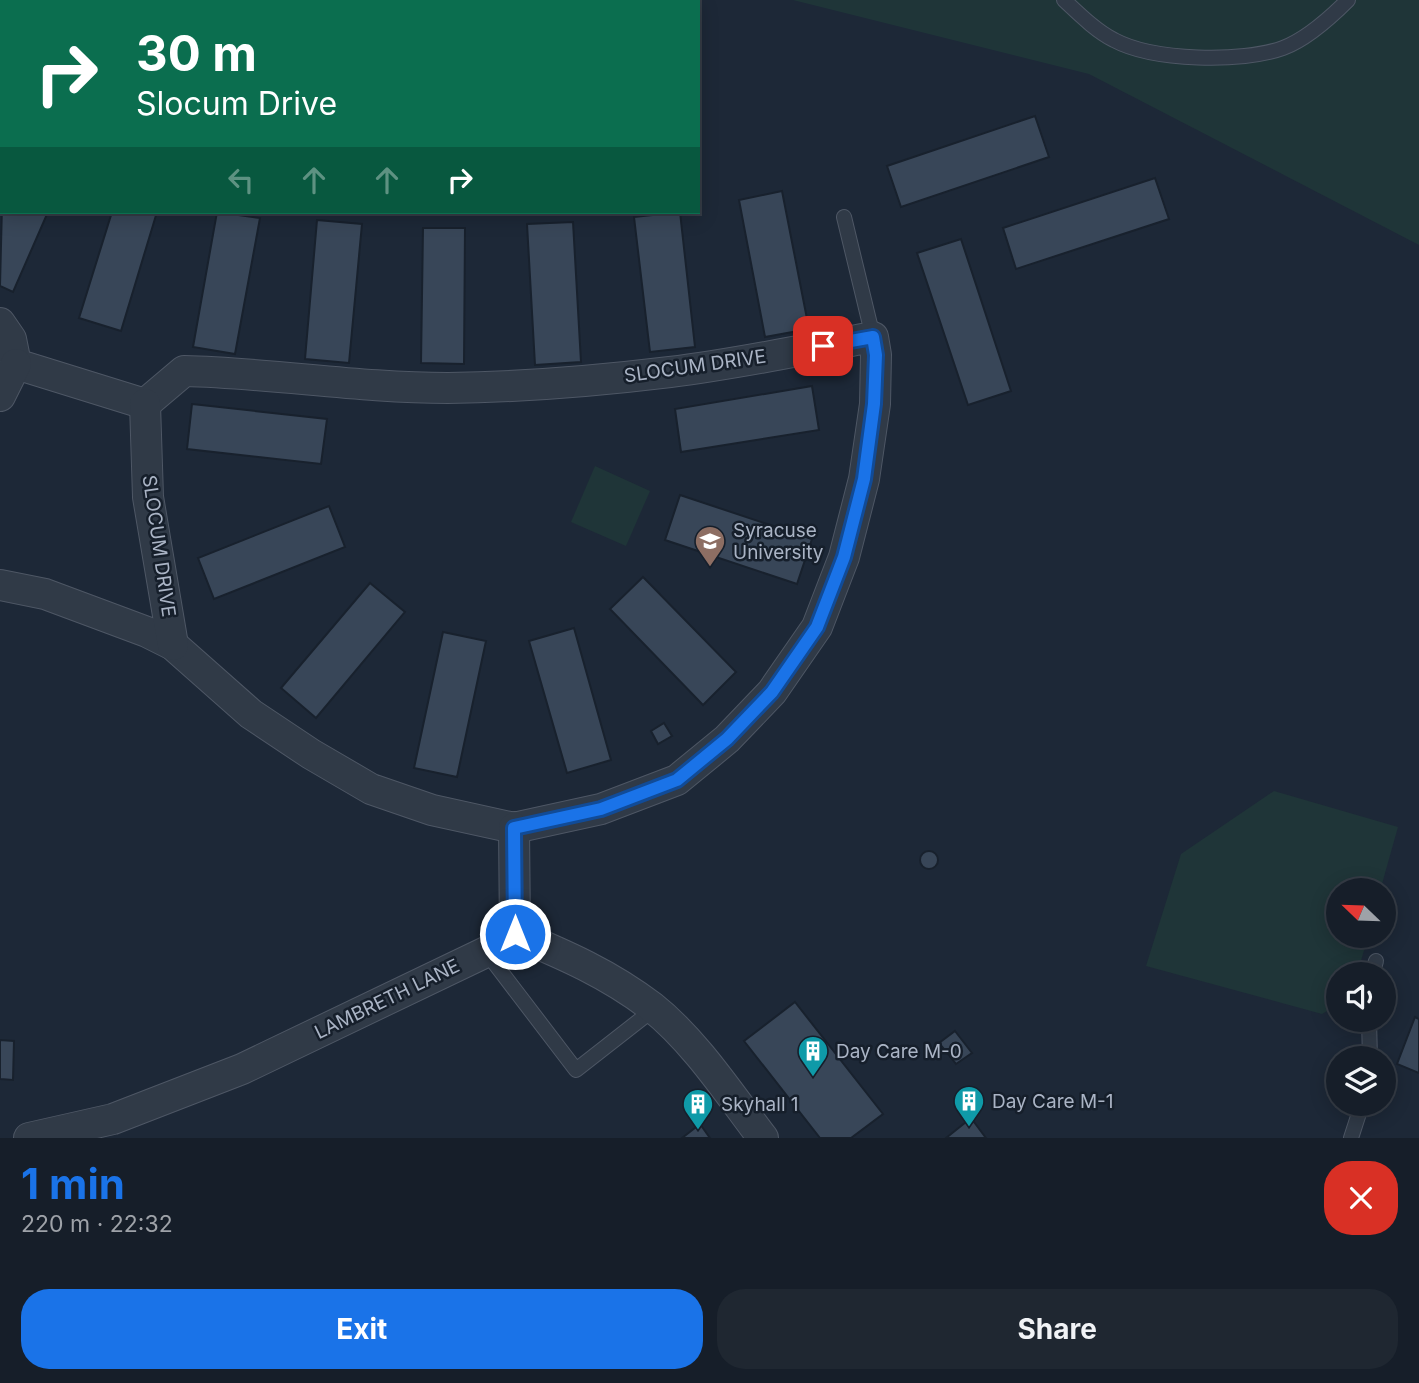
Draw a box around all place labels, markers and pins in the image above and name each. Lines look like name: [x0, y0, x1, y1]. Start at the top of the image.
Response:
pin: [793, 316, 853, 376]
place label: Syracuse University: [733, 519, 824, 564]
school or university icon: Syracuse University: [693, 524, 727, 568]
building icon: Day Care M-0: [796, 1034, 830, 1078]
place label: Day Care M-0: [836, 1040, 962, 1063]
building icon: Day Care M-1: [952, 1084, 986, 1128]
building icon: Skyhall 1: [681, 1087, 715, 1131]
place label: Day Care M-1: [992, 1090, 1114, 1113]
place label: Skyhall 1: [721, 1093, 799, 1116]

